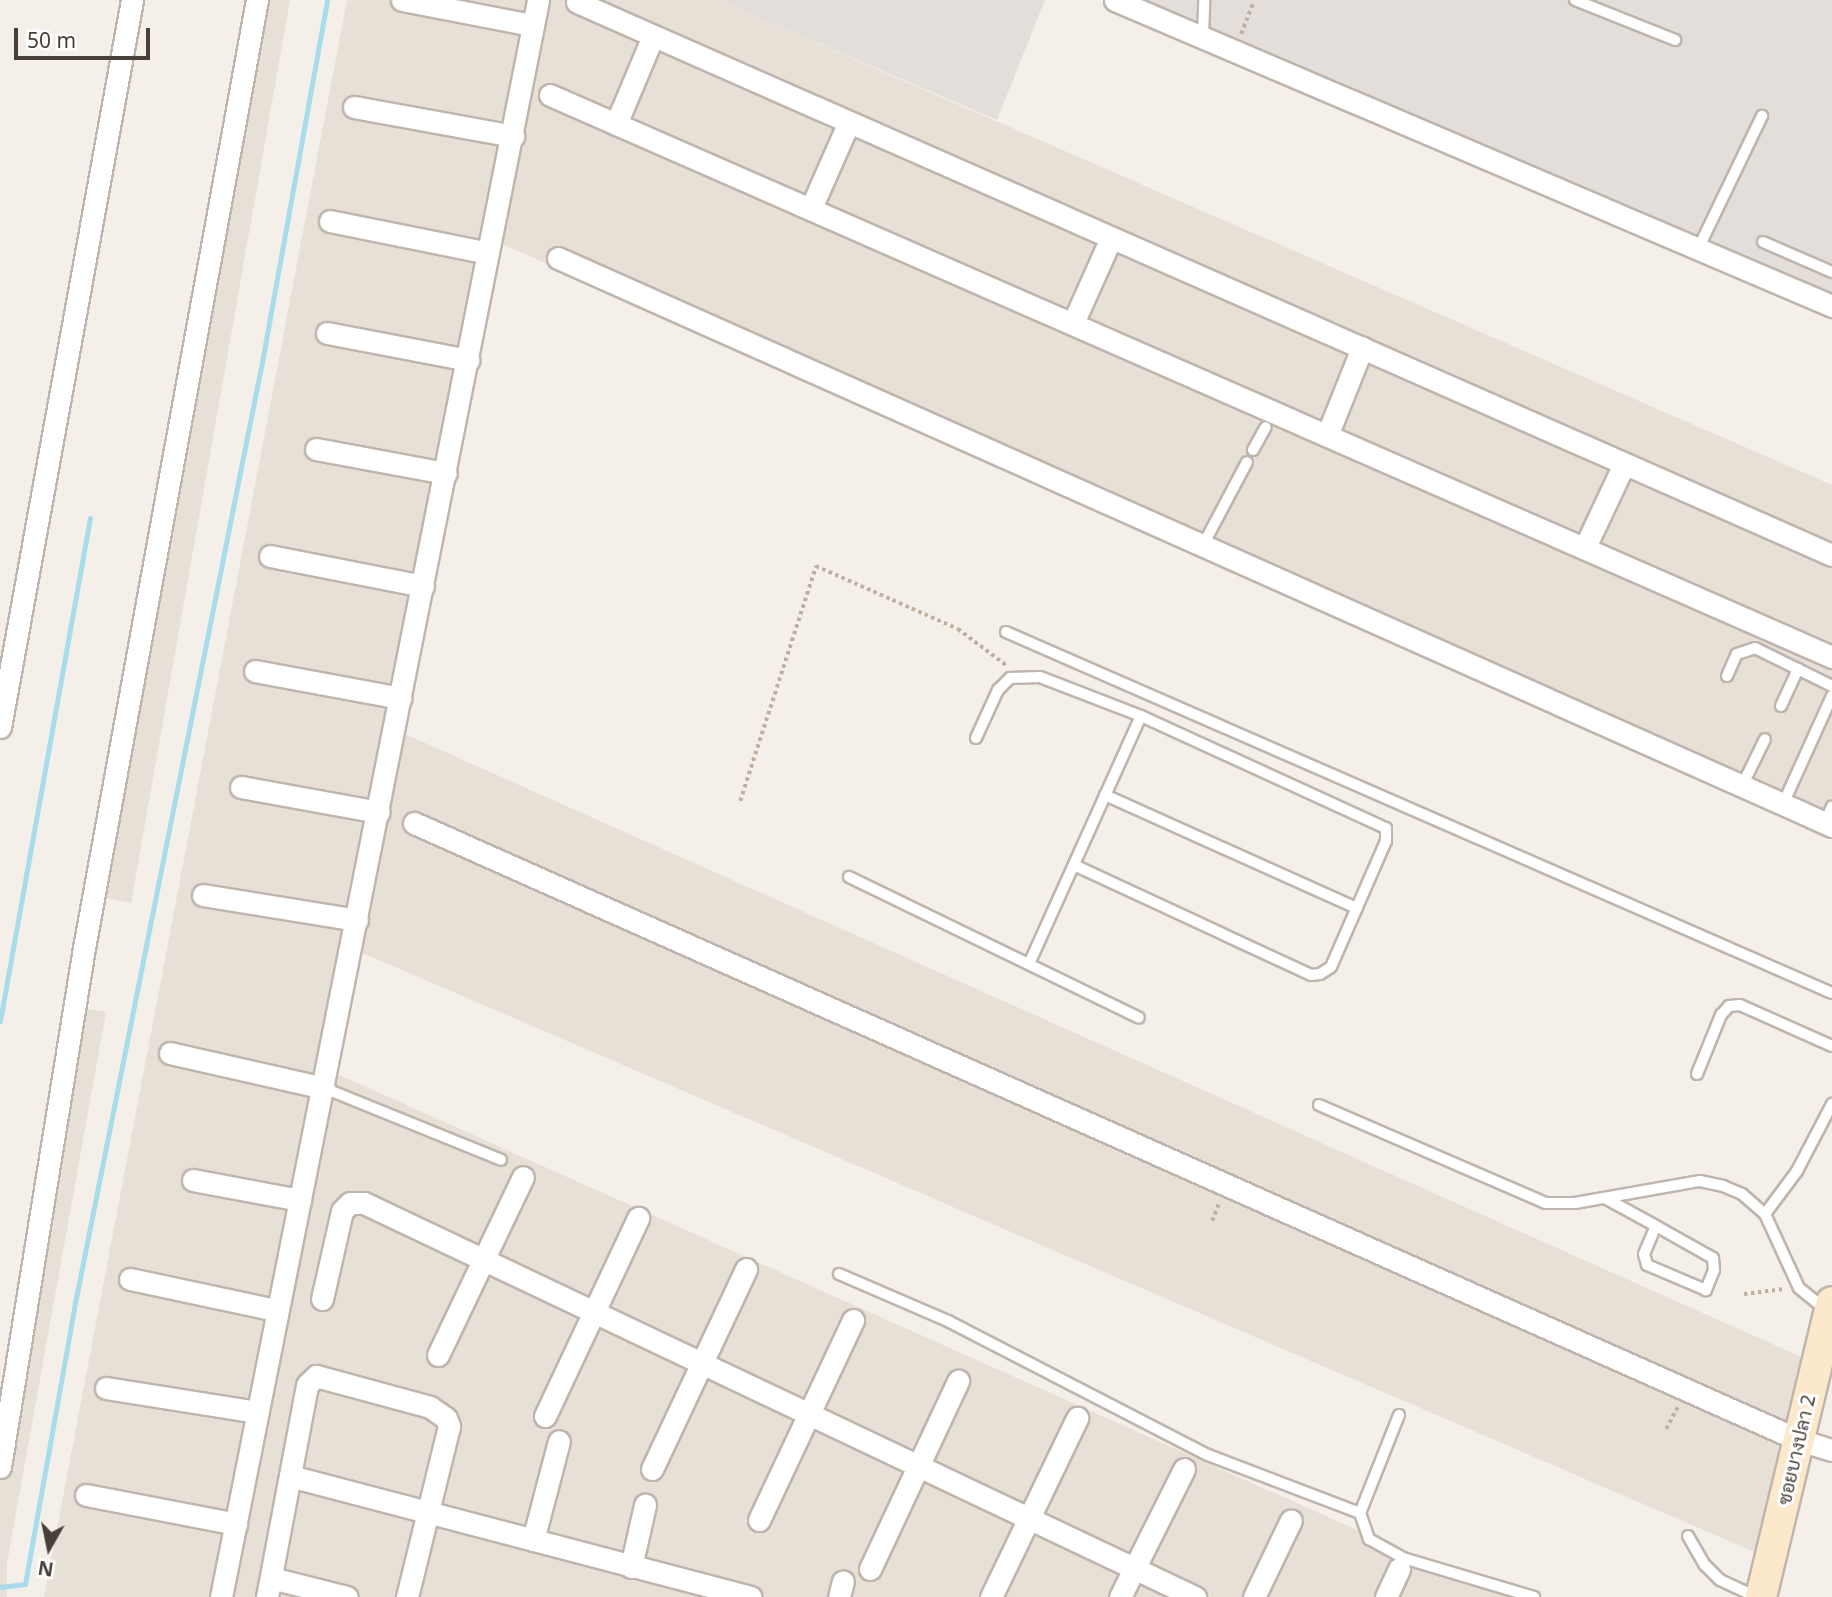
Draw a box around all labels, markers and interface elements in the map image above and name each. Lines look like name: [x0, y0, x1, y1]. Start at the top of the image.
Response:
scale bar: [18, 14, 154, 58]
text: 50 m: [27, 26, 76, 54]
street label: ซอยบางปลา 2: [1773, 1393, 1821, 1507]
north arrow: [14, 1513, 84, 1583]
text: N: [36, 1555, 55, 1583]

